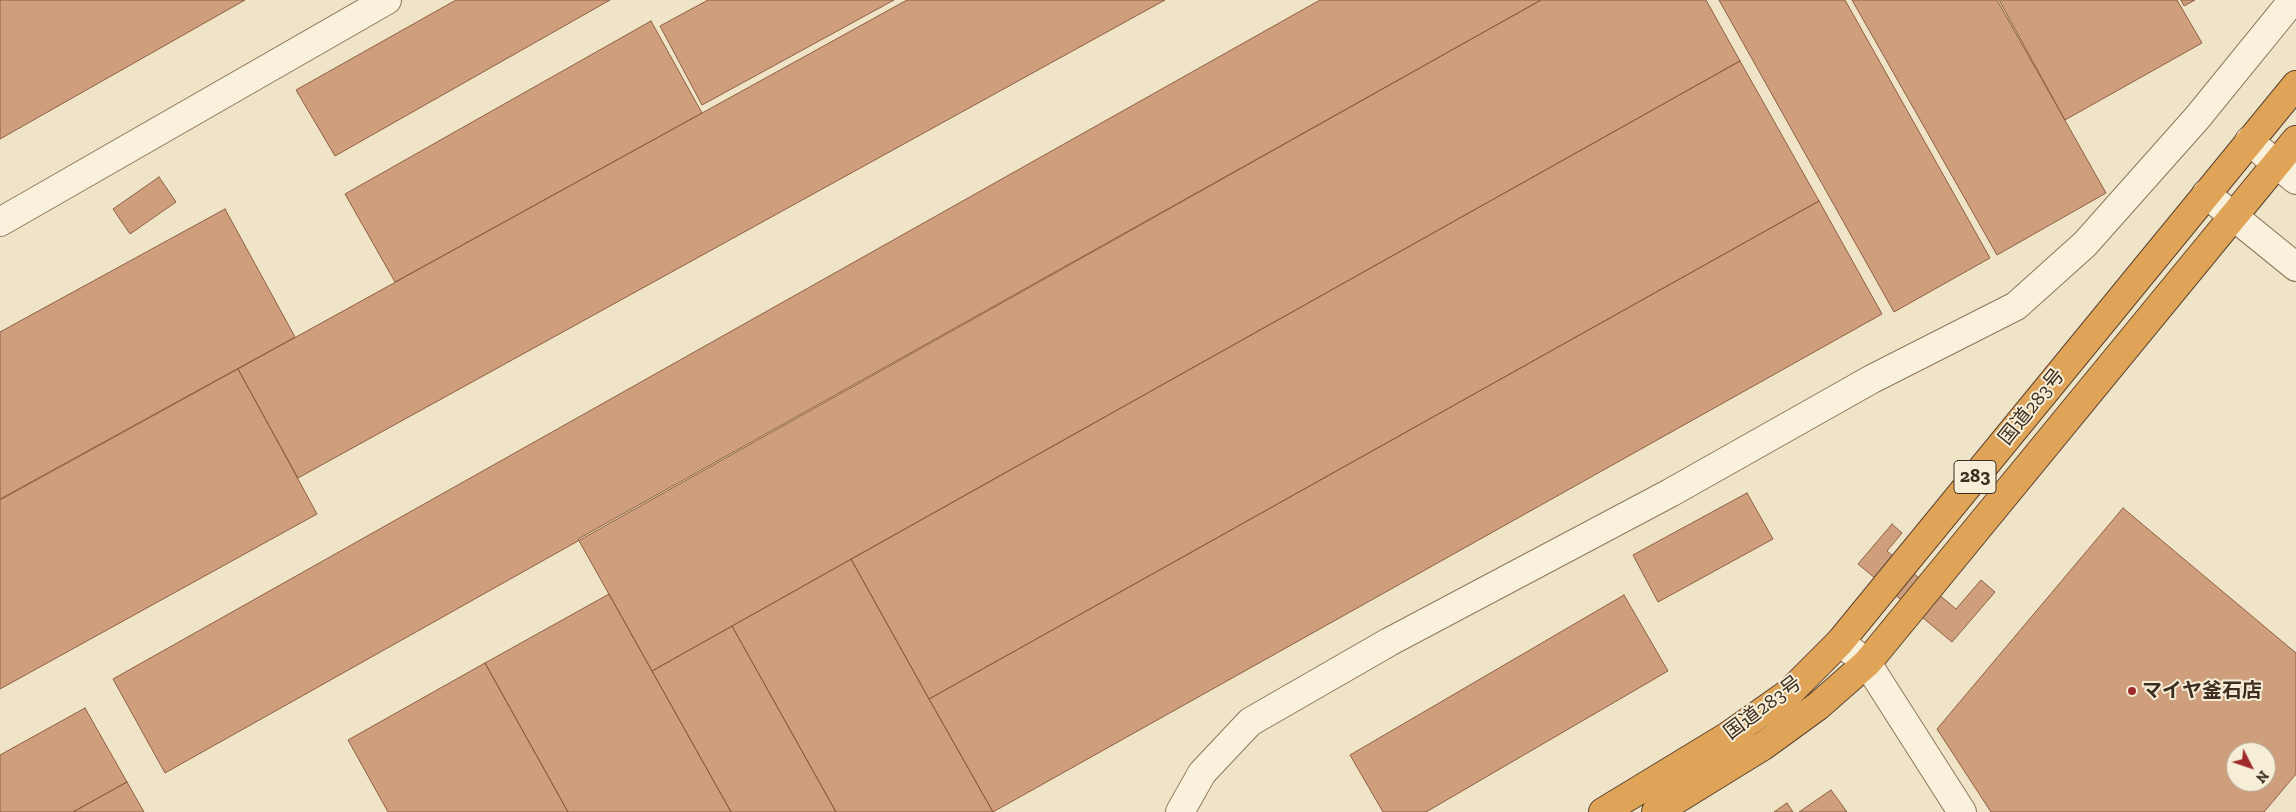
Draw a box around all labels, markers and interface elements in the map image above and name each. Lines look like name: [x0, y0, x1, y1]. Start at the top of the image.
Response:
street label: 国道283号: [1994, 364, 2070, 450]
road number: 283: [1954, 461, 1996, 494]
street label: 国道283号: [1720, 671, 1806, 745]
place label: マイヤ釜石店: [2142, 679, 2262, 703]
marker: マイヤ釜石店: [2126, 685, 2138, 697]
north arrow: [2226, 742, 2276, 792]
text: N: [2252, 767, 2272, 786]

